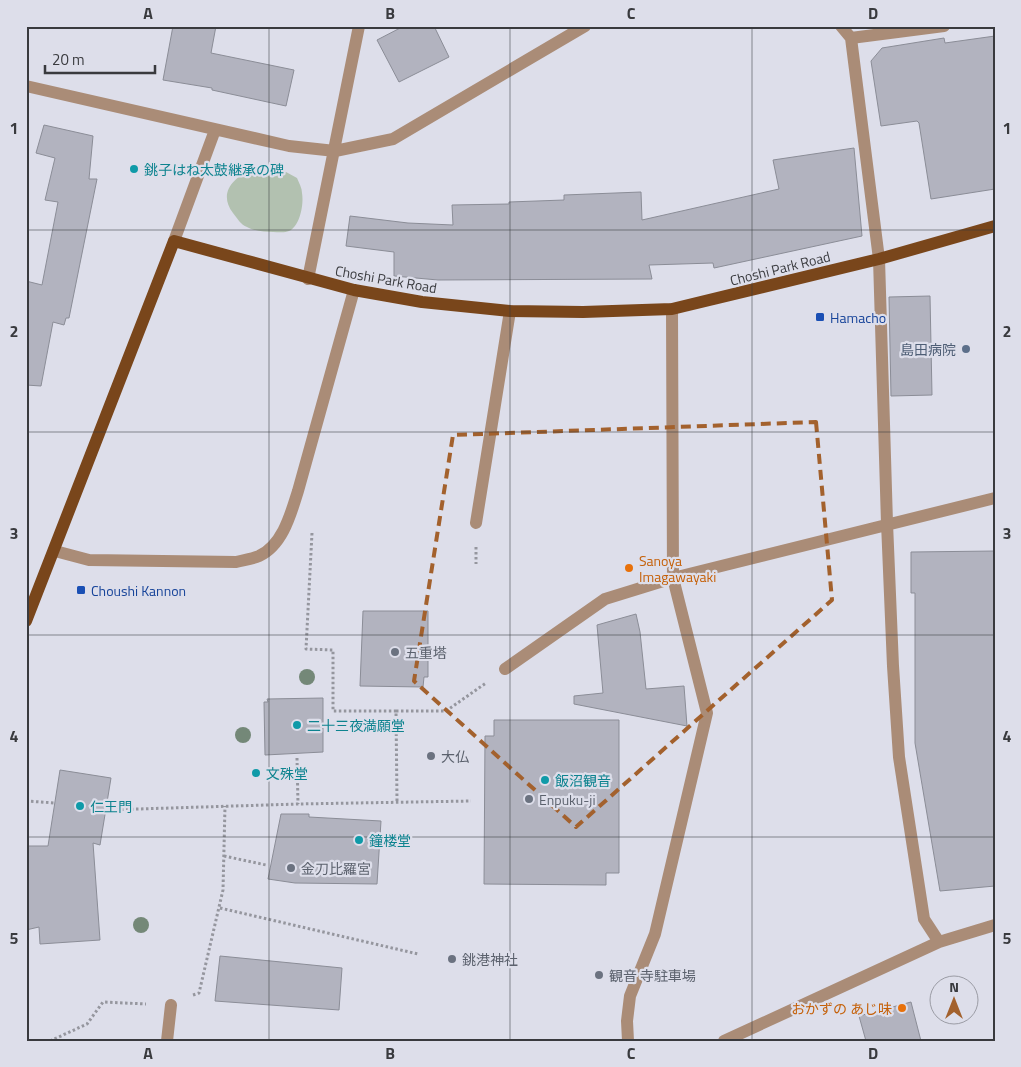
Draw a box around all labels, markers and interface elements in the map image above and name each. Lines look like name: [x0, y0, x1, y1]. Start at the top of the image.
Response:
text: A: [143, 1, 153, 25]
text: B: [385, 1, 395, 25]
text: C: [627, 1, 636, 25]
text: D: [868, 1, 878, 25]
scale bar: [45, 42, 155, 74]
text: 20 m: [52, 48, 85, 71]
text: 1: [10, 116, 18, 140]
text: 1: [1003, 116, 1011, 140]
place label: 銚子はね太鼓継承の碑: [144, 159, 284, 180]
marker: 銚子はね太鼓継承の碑: [128, 163, 140, 175]
street label: Choshi Park Road: [728, 245, 832, 291]
street label: Choshi Park Road: [334, 260, 438, 298]
place label: Hamacho: [830, 307, 886, 328]
marker: Hamacho: [814, 311, 826, 323]
text: 2: [10, 319, 18, 343]
text: 2: [1003, 319, 1011, 343]
place label: 島田病院: [900, 339, 956, 360]
marker: 島田病院: [960, 343, 972, 355]
text: 3: [10, 521, 18, 545]
text: 3: [1003, 521, 1011, 545]
place label: Sanoya Imagawayaki: [639, 550, 716, 587]
marker: Sanoya Imagawayaki: [623, 562, 635, 574]
place label: Choushi Kannon: [91, 580, 186, 601]
marker: Choushi Kannon: [75, 584, 87, 596]
place label: 五重塔: [405, 642, 447, 663]
marker: 五重塔: [389, 646, 401, 658]
place label: 二十三夜満願堂: [307, 715, 405, 736]
marker: 二十三夜満願堂: [291, 719, 303, 731]
text: 4: [10, 724, 19, 748]
text: 4: [1003, 724, 1012, 748]
place label: 大仏: [441, 746, 469, 767]
marker: 大仏: [425, 750, 437, 762]
place label: 文殊堂: [266, 763, 308, 784]
marker: 文殊堂: [250, 767, 262, 779]
place label: 飯沼観音: [555, 770, 611, 791]
marker: 飯沼観音: [539, 774, 551, 786]
place label: Enpuku-ji: [539, 789, 595, 810]
marker: Enpuku-ji: [523, 793, 535, 805]
place label: 仁王門: [90, 796, 132, 817]
marker: 仁王門: [74, 800, 86, 812]
place label: 鐘楼堂: [369, 830, 411, 851]
marker: 鐘楼堂: [353, 834, 365, 846]
place label: 金刀比羅宮: [301, 858, 371, 879]
marker: 金刀比羅宮: [285, 862, 297, 874]
text: 5: [10, 926, 19, 950]
text: 5: [1003, 926, 1012, 950]
place label: 銚港神社: [462, 949, 518, 970]
marker: 銚港神社: [446, 953, 458, 965]
place label: 観音 寺駐車場: [609, 965, 696, 986]
marker: 観音 寺駐車場: [593, 969, 605, 981]
north arrow: [928, 974, 978, 1024]
text: N: [949, 976, 959, 997]
place label: おかずの あじ味: [791, 998, 892, 1019]
marker: おかずの あじ味: [896, 1002, 908, 1014]
text: A: [143, 1041, 153, 1065]
text: B: [385, 1041, 395, 1065]
text: C: [627, 1041, 636, 1065]
text: D: [868, 1041, 878, 1065]

